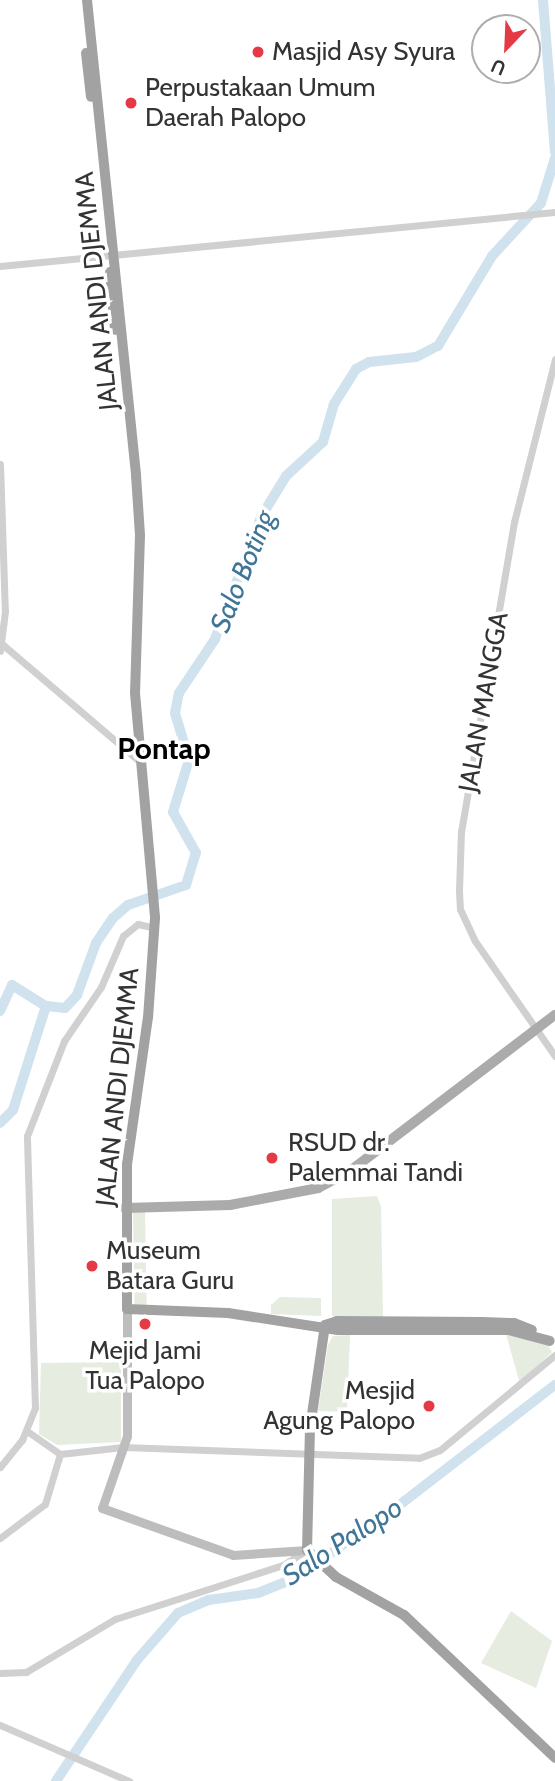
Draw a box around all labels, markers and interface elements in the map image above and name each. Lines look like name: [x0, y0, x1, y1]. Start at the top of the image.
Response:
north arrow: [471, 14, 541, 84]
place label: Masjid Asy Syura: [272, 36, 455, 68]
marker: Masjid Asy Syura: [250, 44, 266, 60]
text: U: [488, 54, 509, 80]
place label: Perpustakaan Umum Daerah Palopo: [145, 72, 376, 134]
marker: Perpustakaan Umum Daerah Palopo: [123, 95, 139, 111]
street label: JALAN ANDI DJEMMA: [69, 170, 125, 412]
water label: Salo Boting: [202, 505, 282, 637]
street label: JALAN MANGGA: [453, 610, 515, 794]
district label: Pontap: [117, 731, 211, 767]
street label: JALAN ANDI DJEMMA: [90, 966, 146, 1208]
place label: RSUD dr. Palemmai Tandi: [288, 1127, 463, 1188]
marker: RSUD dr. Palemmai Tandi: [262, 1148, 282, 1168]
place label: Museum Batara Guru: [106, 1235, 234, 1296]
marker: Museum Batara Guru: [84, 1258, 100, 1274]
marker: Mejid Jami Tua Palopo: [137, 1316, 153, 1332]
place label: Mejid Jami Tua Palopo: [85, 1335, 205, 1396]
place label: Mesjid Agung Palopo: [263, 1375, 415, 1436]
marker: Mesjid Agung Palopo: [421, 1398, 437, 1414]
water label: Salo Palopo: [276, 1490, 408, 1592]

